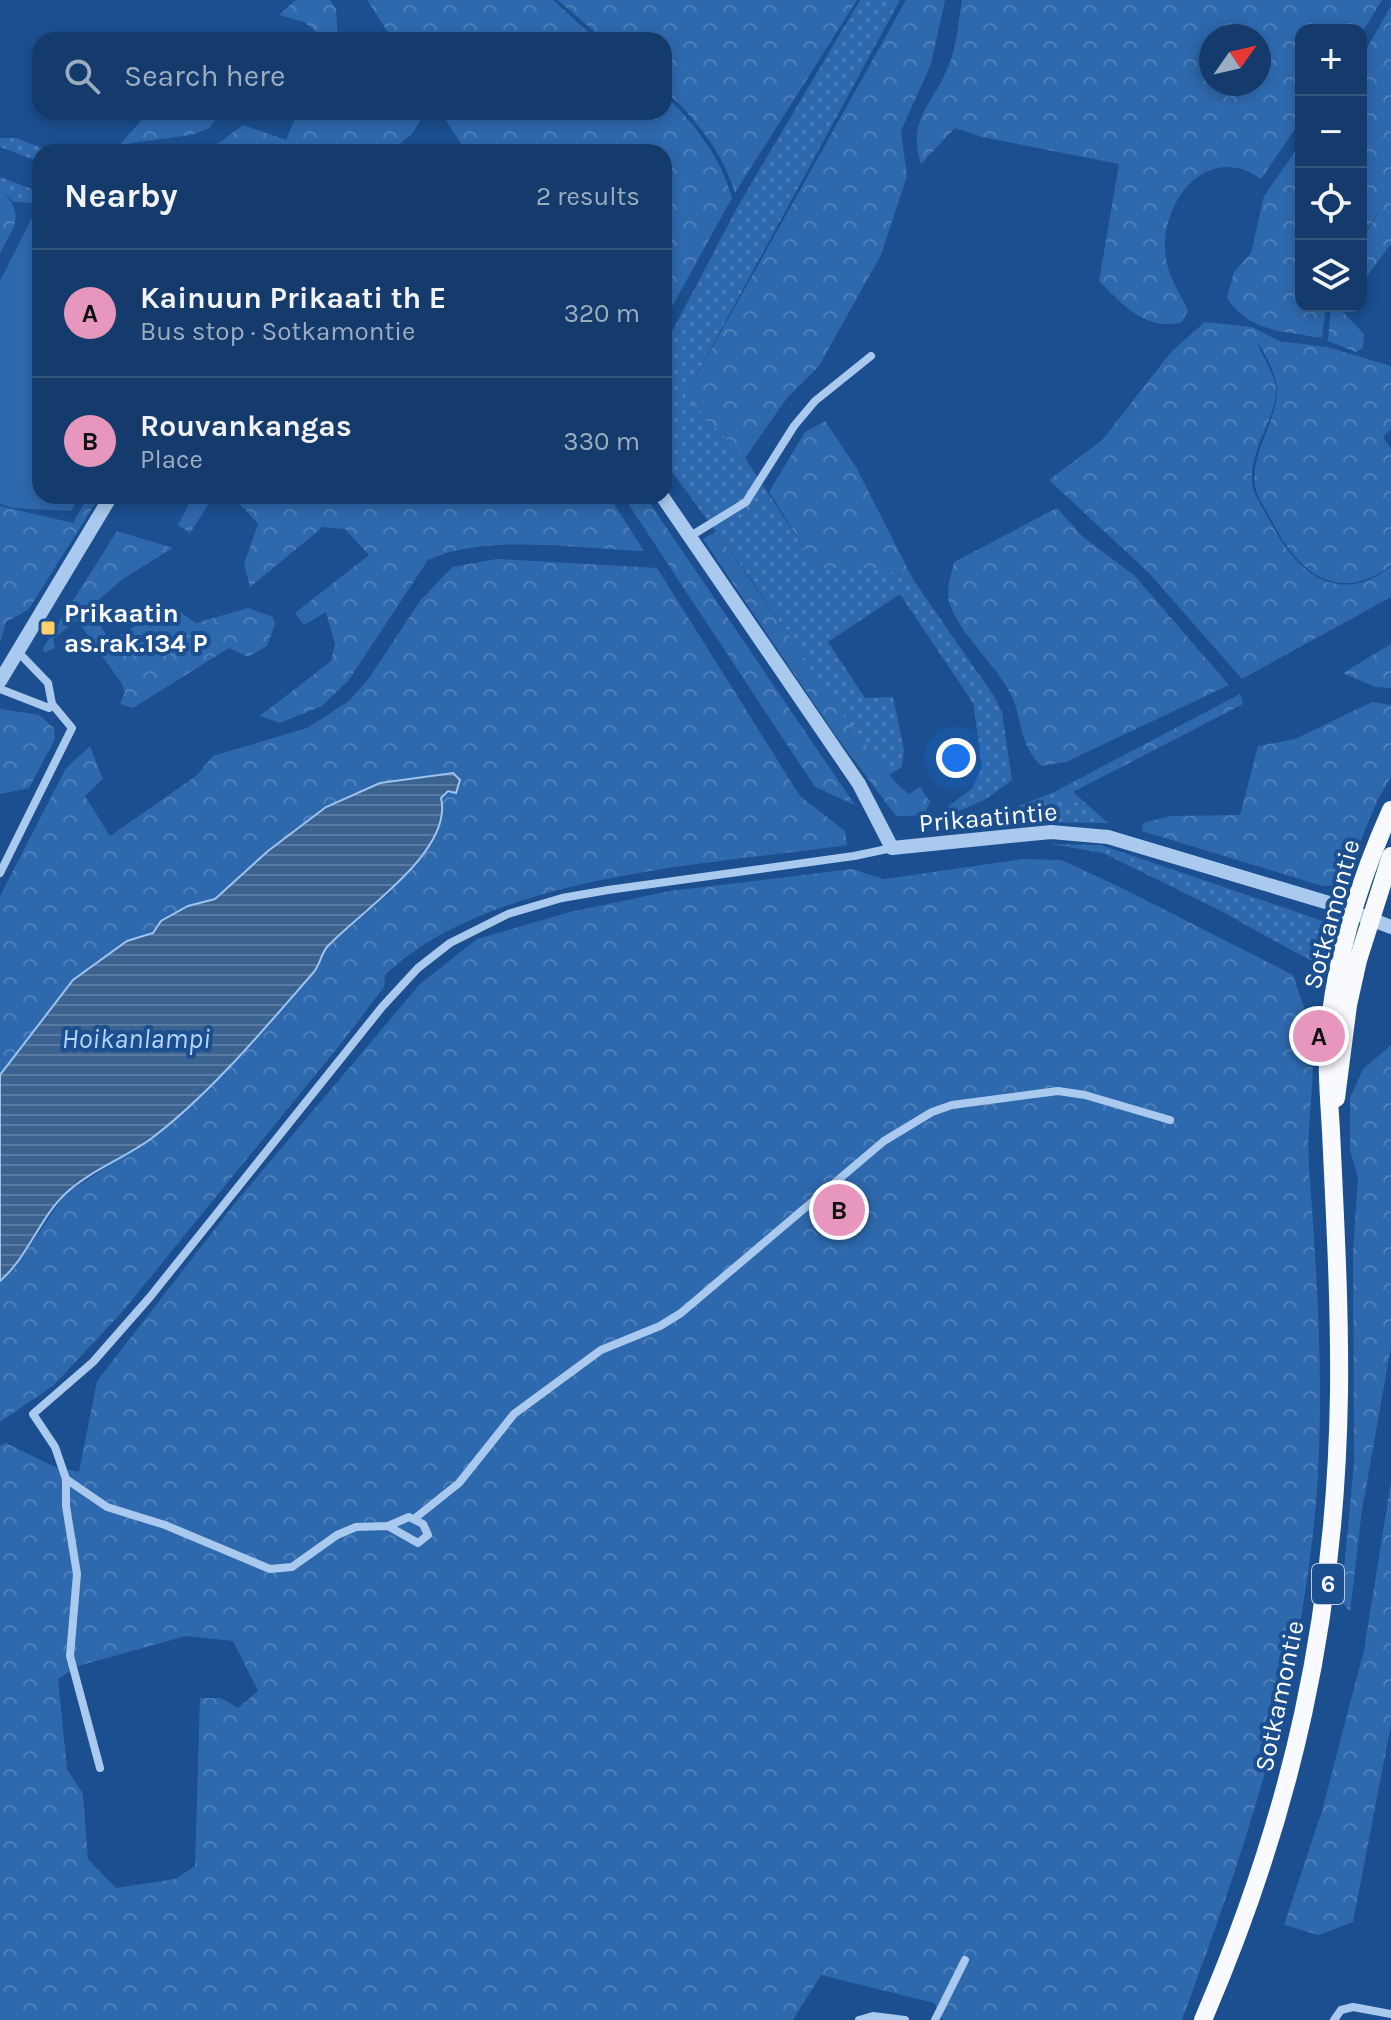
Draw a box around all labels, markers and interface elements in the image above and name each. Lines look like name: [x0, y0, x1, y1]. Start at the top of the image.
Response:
north arrow: [1199, 24, 1271, 96]
map controls: [1295, 24, 1367, 312]
button: +: [1295, 24, 1367, 96]
search box: [32, 32, 672, 120]
icon: search: [60, 54, 104, 98]
text: Search here: [124, 58, 285, 94]
button: −: [1295, 96, 1367, 168]
button: locate: [1295, 168, 1367, 240]
text: Nearby: [64, 176, 178, 216]
text: 2 results: [536, 181, 640, 212]
button: layers: [1295, 240, 1367, 312]
text: Kainuun Prikaati th E: [140, 280, 446, 316]
text: A: [82, 298, 98, 329]
text: 320 m: [564, 298, 640, 329]
text: Bus stop · Sotkamontie: [140, 316, 415, 347]
text: Rouvankangas: [140, 408, 352, 444]
text: B: [82, 426, 98, 457]
text: 330 m: [563, 426, 640, 457]
text: Place: [140, 444, 203, 475]
place label: Prikaatin as.rak.134 P: [64, 598, 207, 659]
marker: Prikaatin as.rak.134 P: [39, 619, 57, 637]
your location: [936, 738, 976, 778]
street label: Prikaatintie: [918, 796, 1059, 839]
street label: Sotkamontie: [1297, 836, 1366, 992]
pin: A: [1293, 1006, 1345, 1066]
water label: Hoikanlampi: [62, 1022, 210, 1055]
pin: B: [813, 1180, 865, 1240]
road number: 6: [1312, 1564, 1344, 1604]
street label: Sotkamontie: [1248, 1618, 1311, 1775]

